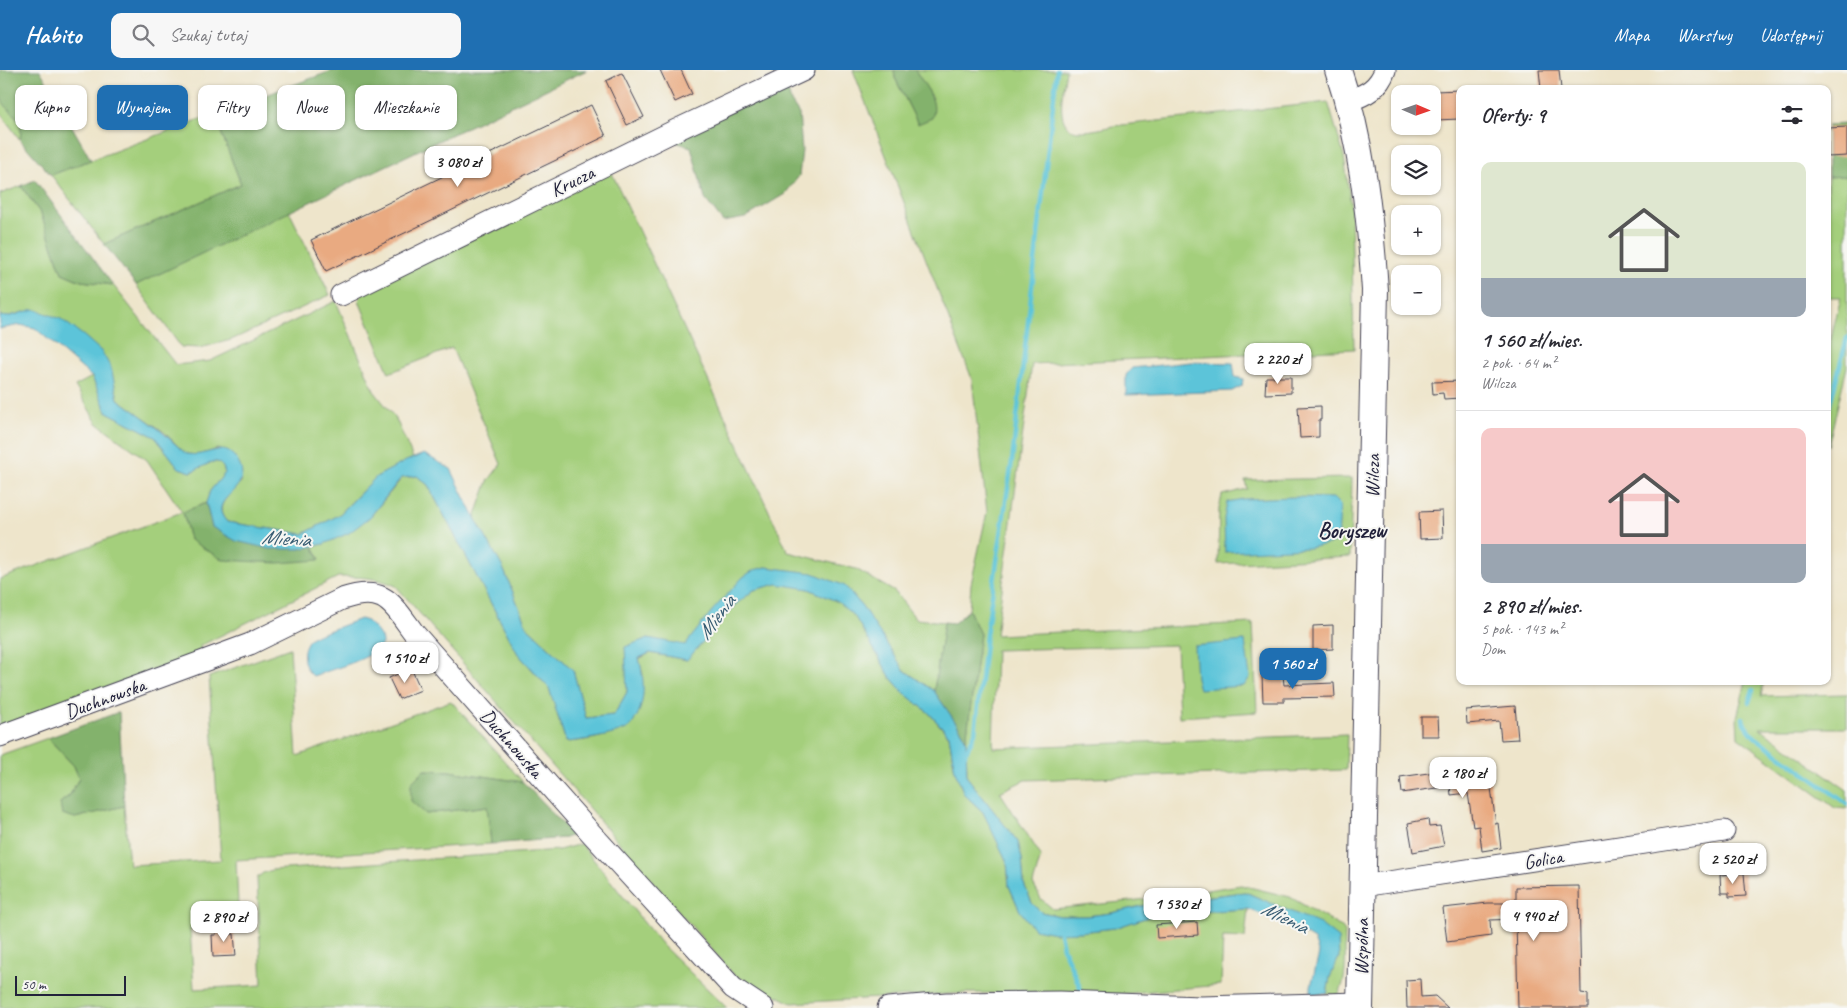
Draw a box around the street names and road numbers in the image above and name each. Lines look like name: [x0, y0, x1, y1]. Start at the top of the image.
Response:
street label: Krucza: [546, 159, 600, 203]
street label: Wilcza: [1360, 452, 1385, 498]
street label: Duchnowska: [61, 672, 151, 725]
street label: Duchnowska: [475, 703, 550, 785]
street label: Golica: [1522, 843, 1566, 875]
street label: Wspólna: [1349, 917, 1375, 976]

